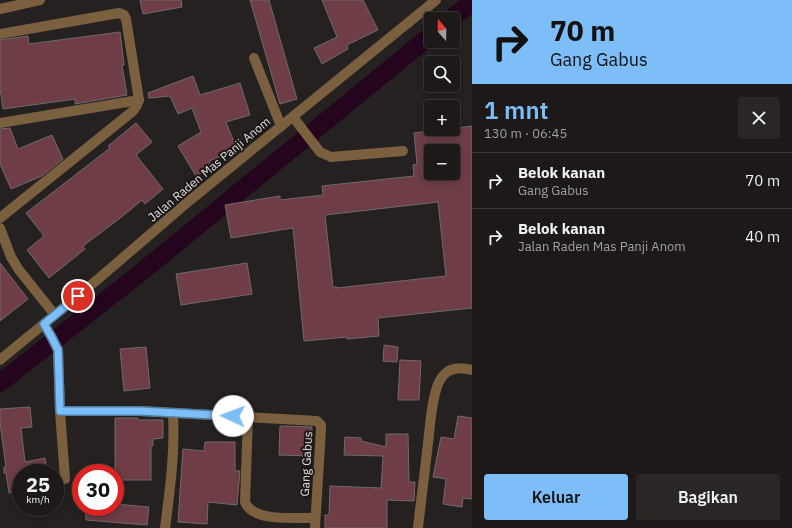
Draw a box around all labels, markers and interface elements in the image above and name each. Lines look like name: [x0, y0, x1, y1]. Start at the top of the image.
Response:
north arrow: [424, 12, 460, 48]
map controls: [424, 12, 460, 180]
text: 70 m: [550, 12, 615, 49]
icon: right: [484, 16, 536, 68]
text: Gang Gabus: [550, 48, 648, 71]
button: search: [424, 56, 460, 92]
text: 1 mnt: [484, 94, 548, 126]
button: close: [738, 97, 780, 139]
button: +: [424, 100, 460, 136]
street label: Jalan Raden Mas Panji Anom: [145, 114, 273, 224]
text: 130 m · 06:45: [484, 125, 567, 142]
button: −: [424, 144, 460, 180]
text: Belok kanan: [518, 163, 605, 182]
icon: right: [484, 170, 506, 192]
text: 70 m: [745, 171, 780, 190]
text: Gang Gabus: [518, 182, 589, 199]
text: Belok kanan: [518, 219, 605, 238]
icon: right: [484, 226, 506, 248]
text: 40 m: [745, 227, 780, 246]
text: Jalan Raden Mas Panji Anom: [518, 238, 686, 255]
pin: [61, 279, 95, 313]
icon: arrive: [67, 285, 89, 307]
position arrow: [212, 395, 254, 437]
street label: Gang Gabus: [297, 431, 315, 497]
speed limit sign: 30: [72, 464, 124, 516]
text: 25: [26, 471, 50, 498]
button: Keluar: [484, 474, 628, 520]
button: Bagikan: [636, 474, 780, 520]
text: km/h: [26, 493, 50, 506]

